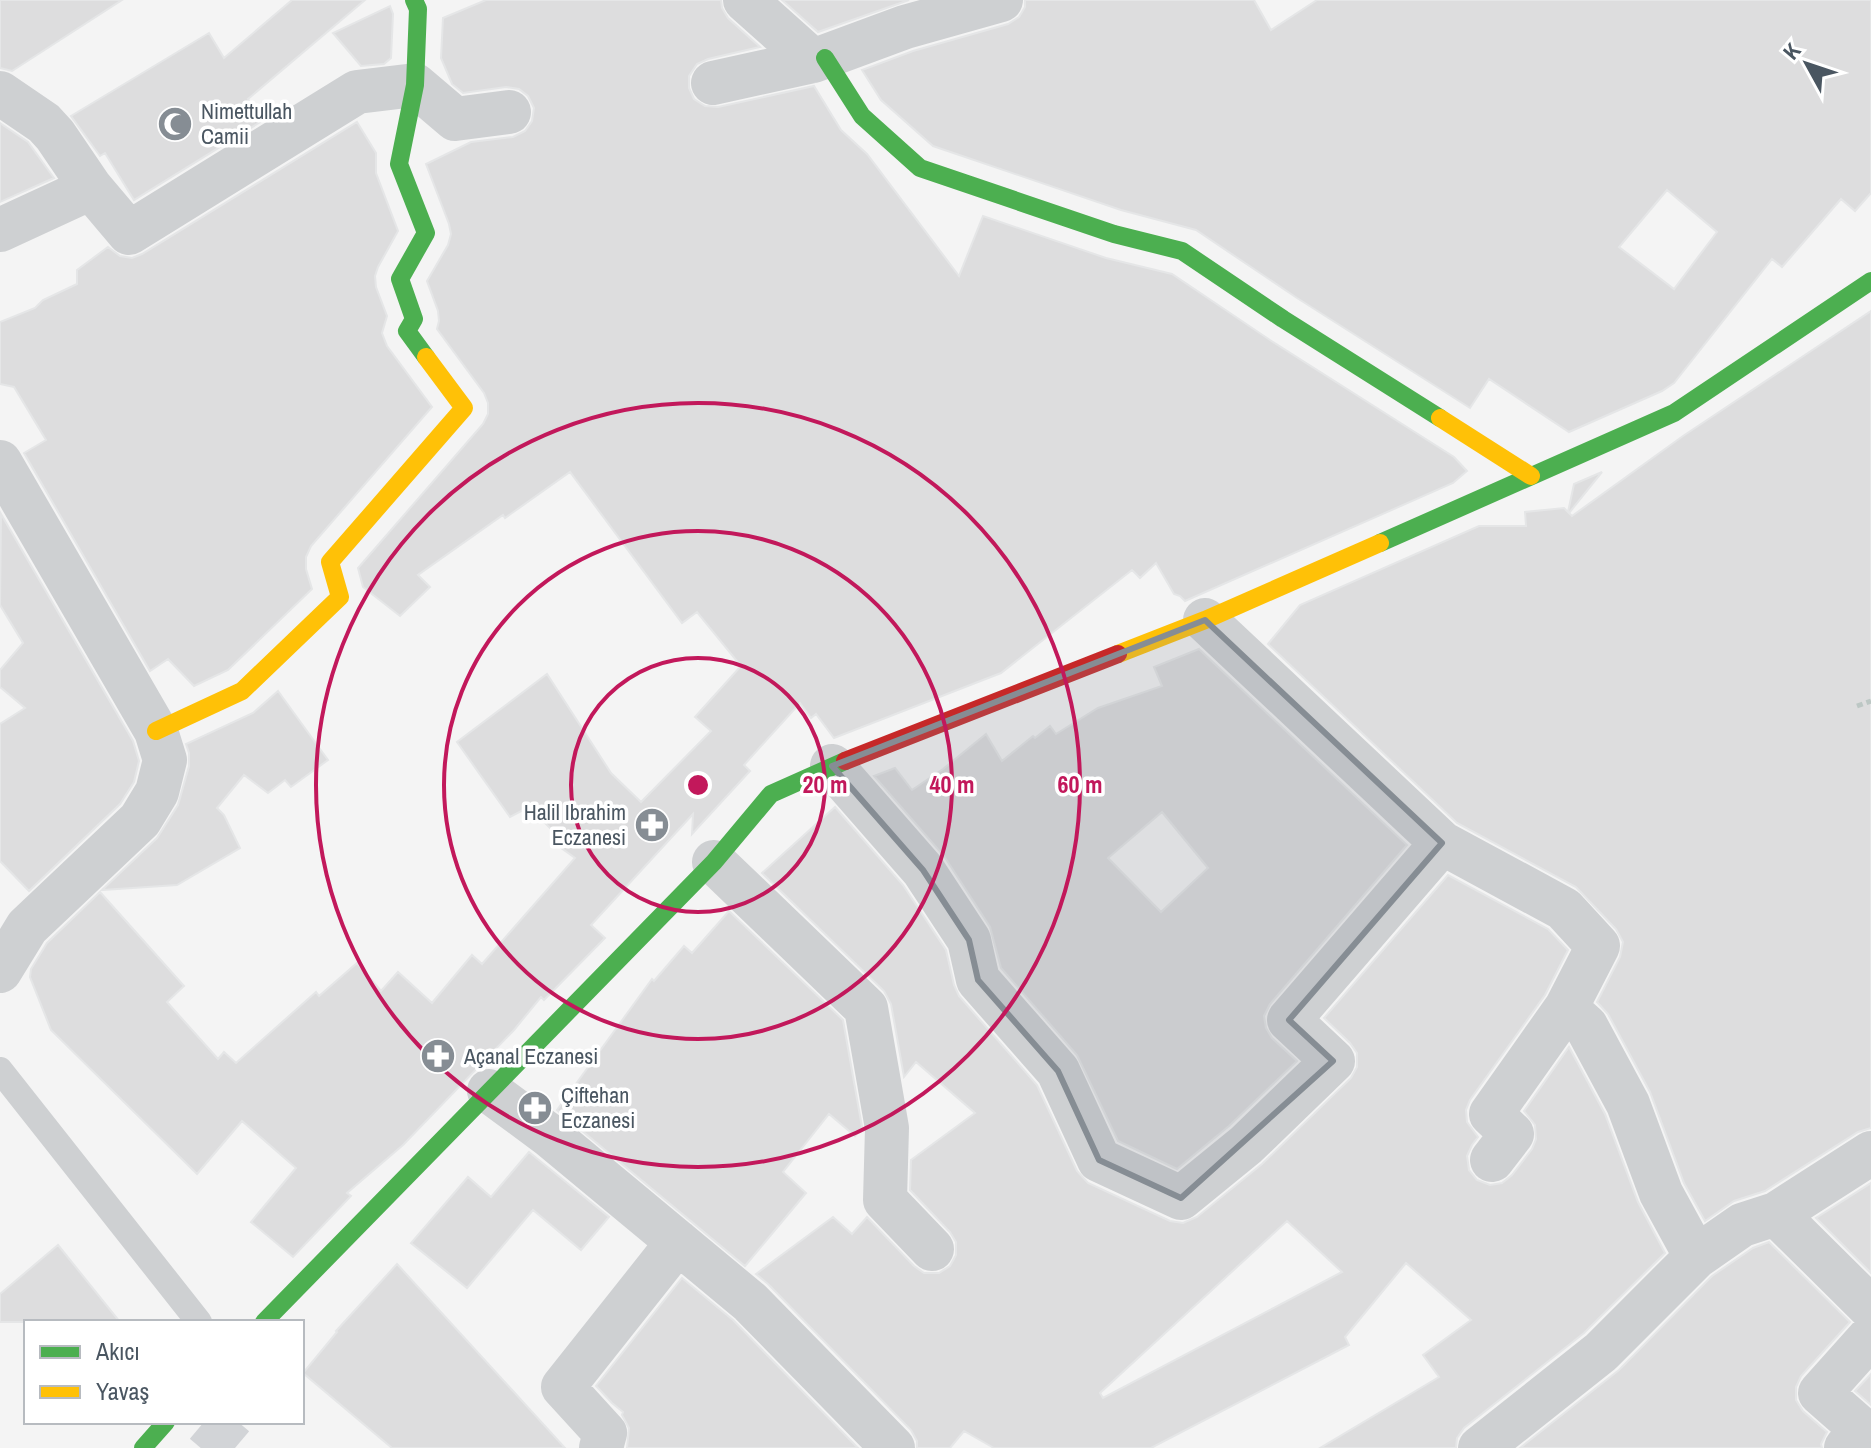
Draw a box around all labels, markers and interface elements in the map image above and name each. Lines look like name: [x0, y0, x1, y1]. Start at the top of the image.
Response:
north arrow: [1767, 24, 1847, 104]
text: K: [1776, 37, 1807, 66]
place label: Nimettullah Camii: [201, 96, 292, 151]
mosque icon: Nimettullah Camii: [156, 105, 194, 143]
text: 20 m: [803, 768, 847, 800]
text: 40 m: [930, 768, 974, 800]
text: 60 m: [1058, 768, 1102, 800]
centre of rings: [684, 771, 712, 799]
place label: Halil Ibrahim Eczanesi: [524, 797, 626, 852]
pharmacy icon: Halil Ibrahim Eczanesi: [633, 806, 671, 844]
pharmacy icon: Açanal Eczanesi: [419, 1037, 457, 1075]
place label: Açanal Eczanesi: [463, 1041, 598, 1071]
place label: Çiftehan Eczanesi: [561, 1080, 635, 1135]
pharmacy icon: Çiftehan Eczanesi: [516, 1089, 554, 1127]
legend: [24, 1320, 304, 1424]
text: Akıcı: [95, 1335, 140, 1367]
text: Yavaş: [96, 1375, 149, 1407]

